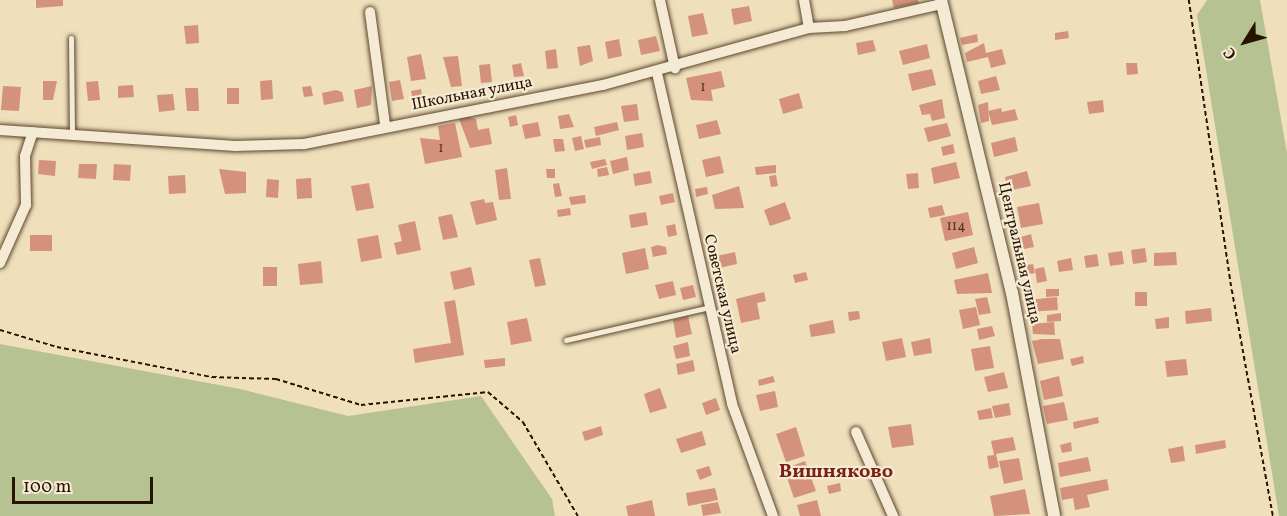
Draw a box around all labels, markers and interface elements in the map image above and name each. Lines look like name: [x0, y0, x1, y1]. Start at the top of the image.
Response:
north arrow: [1215, 12, 1275, 72]
text: С: [1219, 42, 1243, 64]
street label: Школьная улица: [410, 73, 534, 115]
house number: 1: [700, 80, 706, 96]
house number: 1: [438, 141, 444, 157]
street label: Центральная улица: [993, 180, 1045, 326]
house number: 114: [946, 219, 966, 235]
street label: Советская улица: [699, 232, 745, 356]
district label: Вишняково: [779, 460, 893, 484]
scale bar: [15, 465, 156, 503]
text: 100 m: [23, 475, 72, 500]

